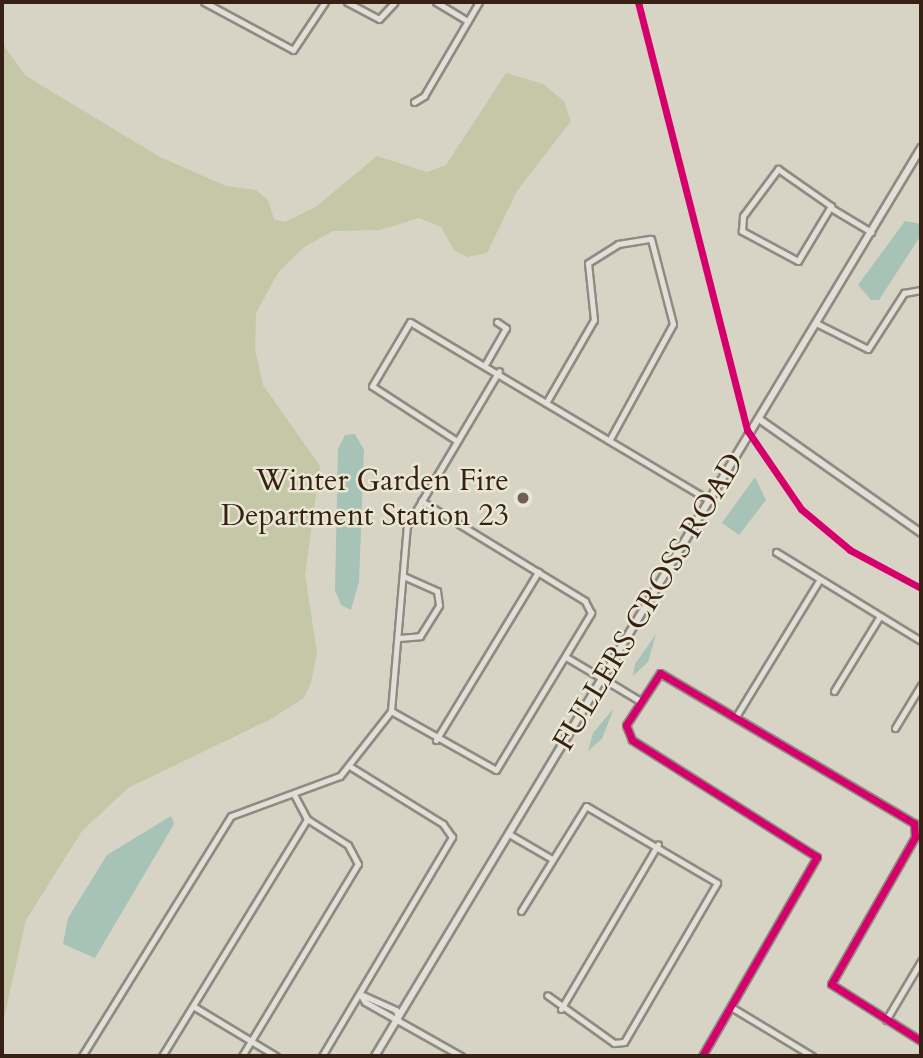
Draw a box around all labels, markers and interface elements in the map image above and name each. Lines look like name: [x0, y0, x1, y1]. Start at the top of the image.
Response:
street label: FULLERS CROSS ROAD: [546, 447, 752, 757]
place label: Winter Garden Fire Department Station 23: [221, 463, 509, 534]
marker: Winter Garden Fire Department Station 23: [515, 490, 531, 506]

